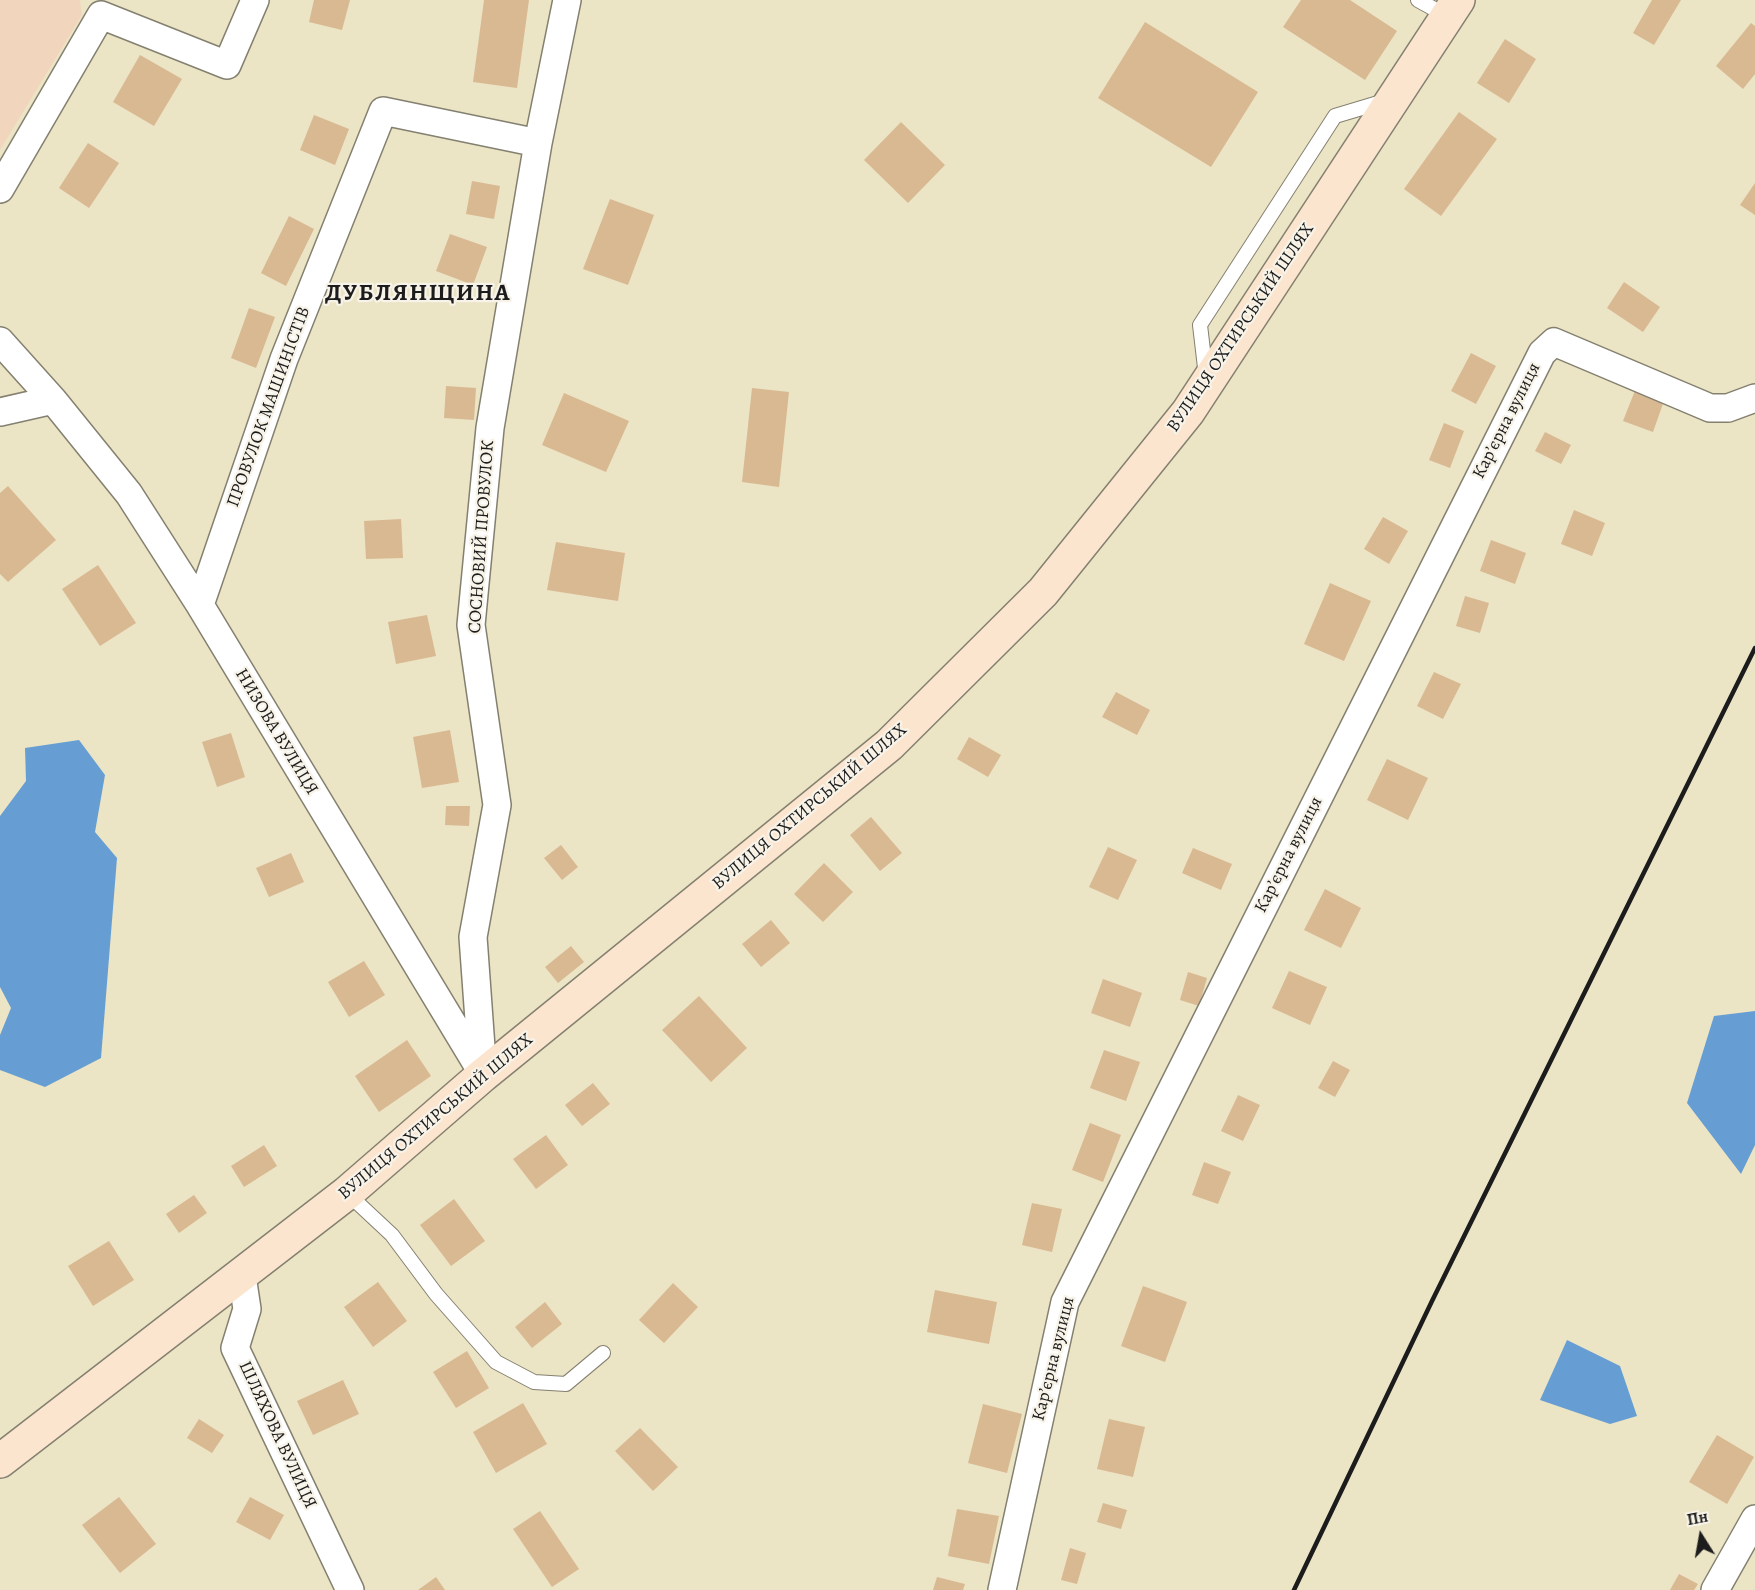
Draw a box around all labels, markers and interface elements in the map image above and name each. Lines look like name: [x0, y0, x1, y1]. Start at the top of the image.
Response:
street label: ВУЛИЦЯ ОХТИРСЬКИЙ ШЛЯХ: [1163, 219, 1319, 437]
district label: ДУБЛЯНЩИНА: [325, 280, 511, 308]
street label: ПРОВУЛОК МАШИНІСТІВ: [223, 304, 315, 510]
street label: Карʼєрна вулиця: [1469, 359, 1545, 483]
street label: СОСНОВИЙ ПРОВУЛОК: [464, 440, 500, 634]
street label: НИЗОВА ВУЛИЦЯ: [230, 665, 322, 799]
street label: ВУЛИЦЯ ОХТИРСЬКИЙ ШЛЯХ: [708, 719, 912, 895]
street label: Карʼєрна вулиця: [1251, 793, 1327, 917]
street label: ВУЛИЦЯ ОХТИРСЬКИЙ ШЛЯХ: [334, 1029, 538, 1205]
street label: Карʼєрна вулиця: [1028, 1295, 1080, 1423]
street label: ШЛЯХОВА ВУЛИЦЯ: [233, 1358, 321, 1512]
north arrow: [1671, 1506, 1731, 1566]
text: Пн: [1685, 1506, 1710, 1531]

